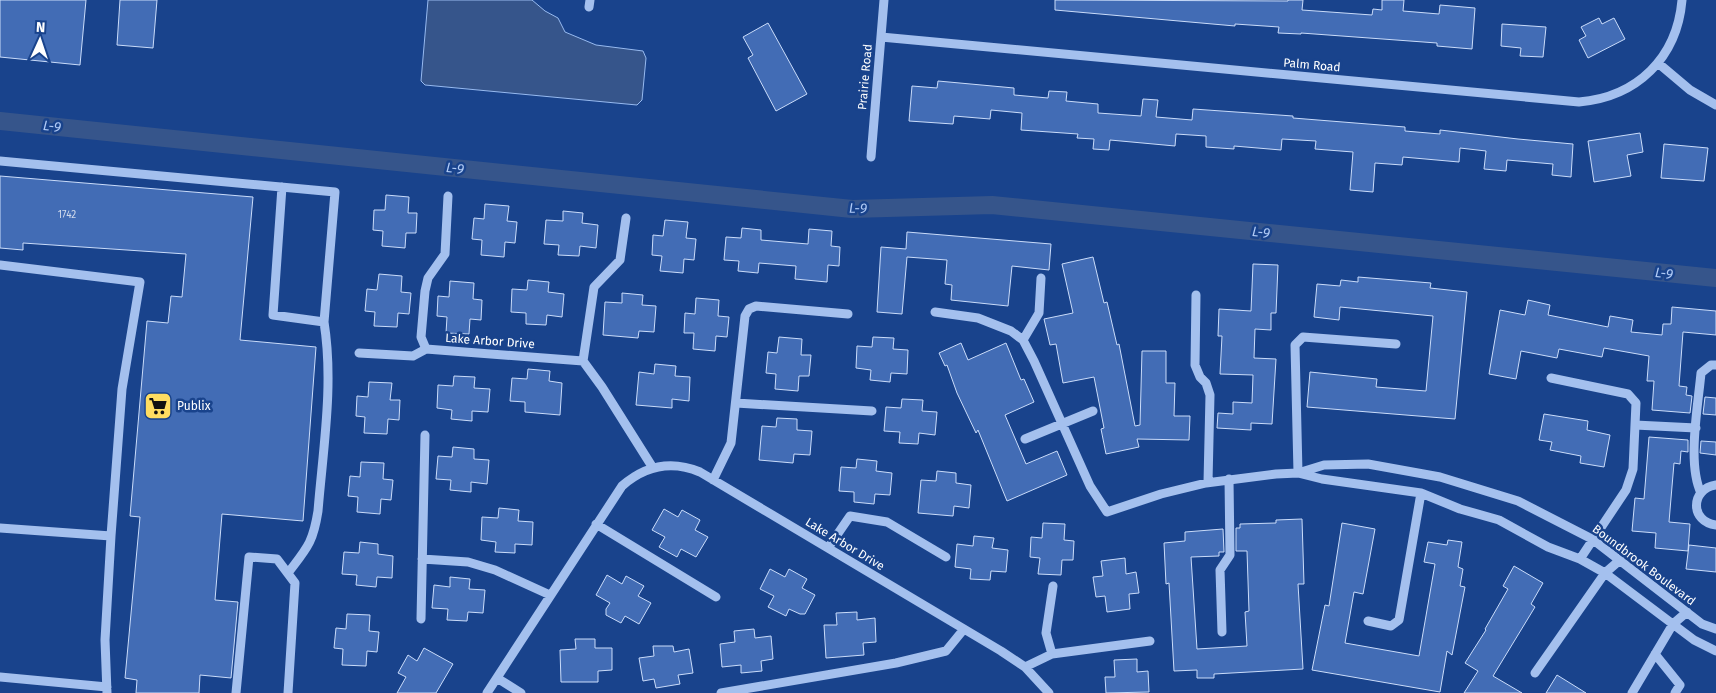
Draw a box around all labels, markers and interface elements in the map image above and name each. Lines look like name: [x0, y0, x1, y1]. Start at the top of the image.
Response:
north arrow: [15, 15, 65, 65]
text: N: [36, 19, 46, 36]
street label: Prairie Road: [855, 43, 875, 111]
street label: Palm Road: [1283, 56, 1341, 74]
water label: L-9: [42, 117, 62, 136]
water label: L-9: [445, 159, 465, 178]
water label: L-9: [849, 200, 867, 217]
house number: 1742: [58, 209, 76, 221]
water label: L-9: [1251, 223, 1271, 242]
water label: L-9: [1654, 264, 1674, 283]
street label: Lake Arbor Drive: [445, 331, 535, 351]
supermarket icon: Publix: [143, 391, 173, 421]
place label: Publix: [177, 399, 211, 413]
street label: Lake Arbor Drive: [803, 515, 887, 573]
street label: Boundbrook Boulevard: [1590, 522, 1698, 608]

